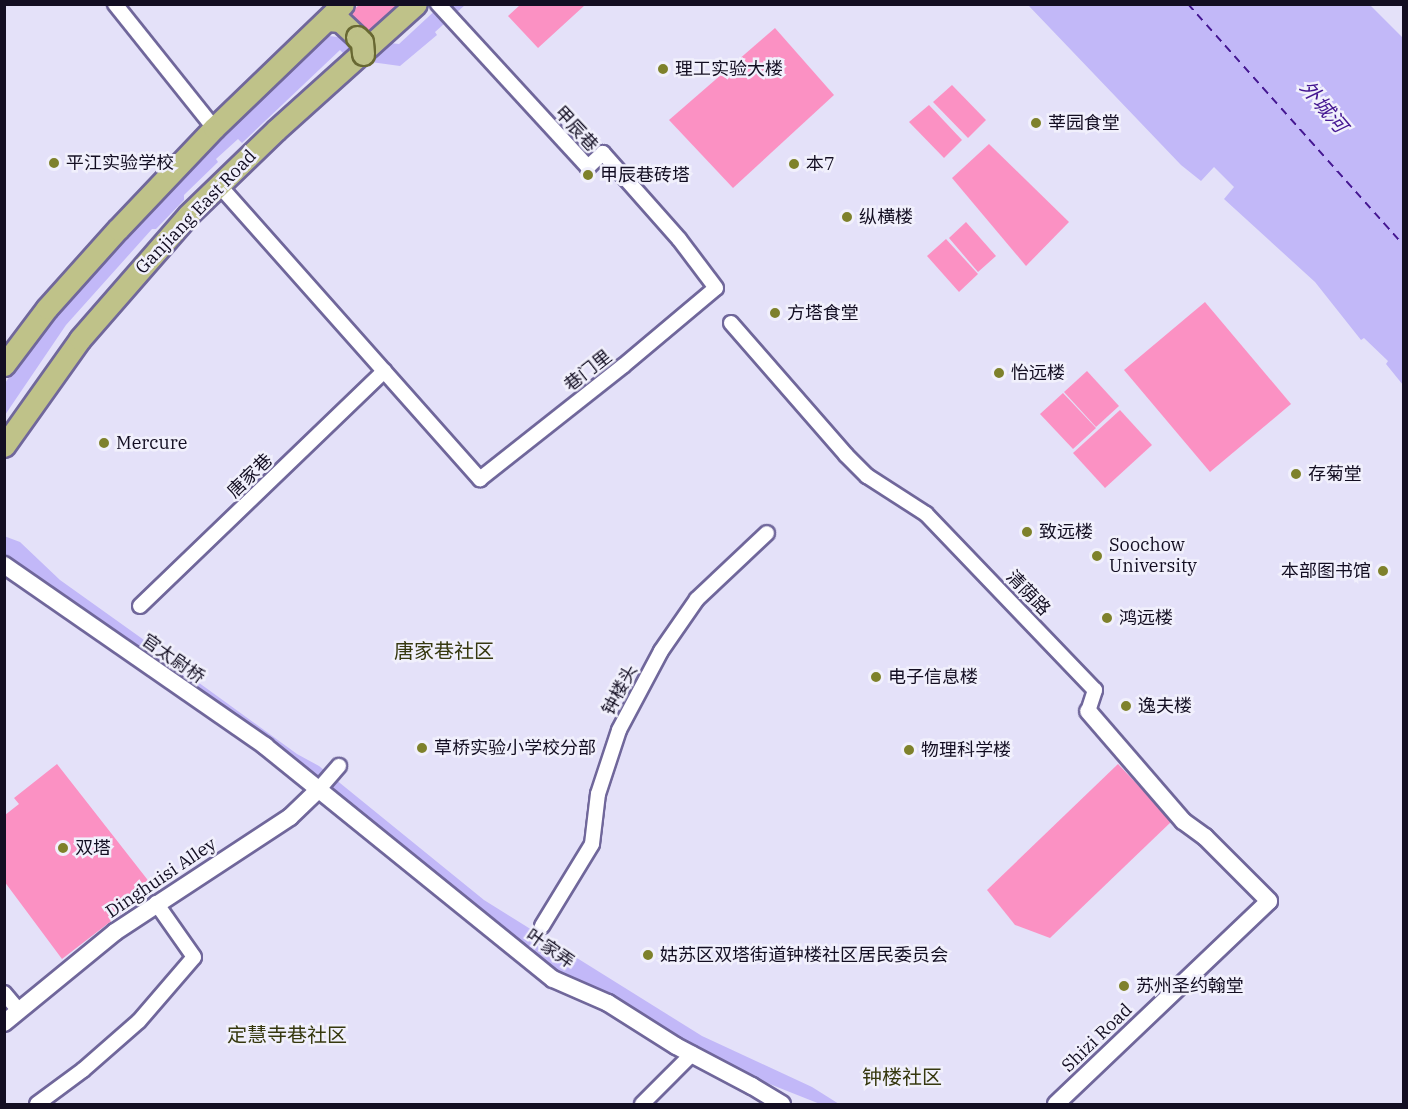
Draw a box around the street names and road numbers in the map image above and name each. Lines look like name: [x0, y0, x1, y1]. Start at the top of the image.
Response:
street label: 甲辰巷: [550, 102, 602, 156]
street label: Ganjiang East Road: [131, 145, 261, 279]
street label: 巷门里: [560, 346, 616, 396]
street label: 唐家巷: [223, 449, 277, 503]
street label: 清荫路: [1001, 566, 1055, 620]
street label: 官太尉桥: [137, 630, 209, 688]
street label: 钟楼头: [598, 661, 642, 719]
street label: Dinghuisi Alley: [102, 833, 220, 923]
street label: 叶家弄: [522, 925, 578, 973]
street label: Shizi Road: [1057, 999, 1137, 1077]

